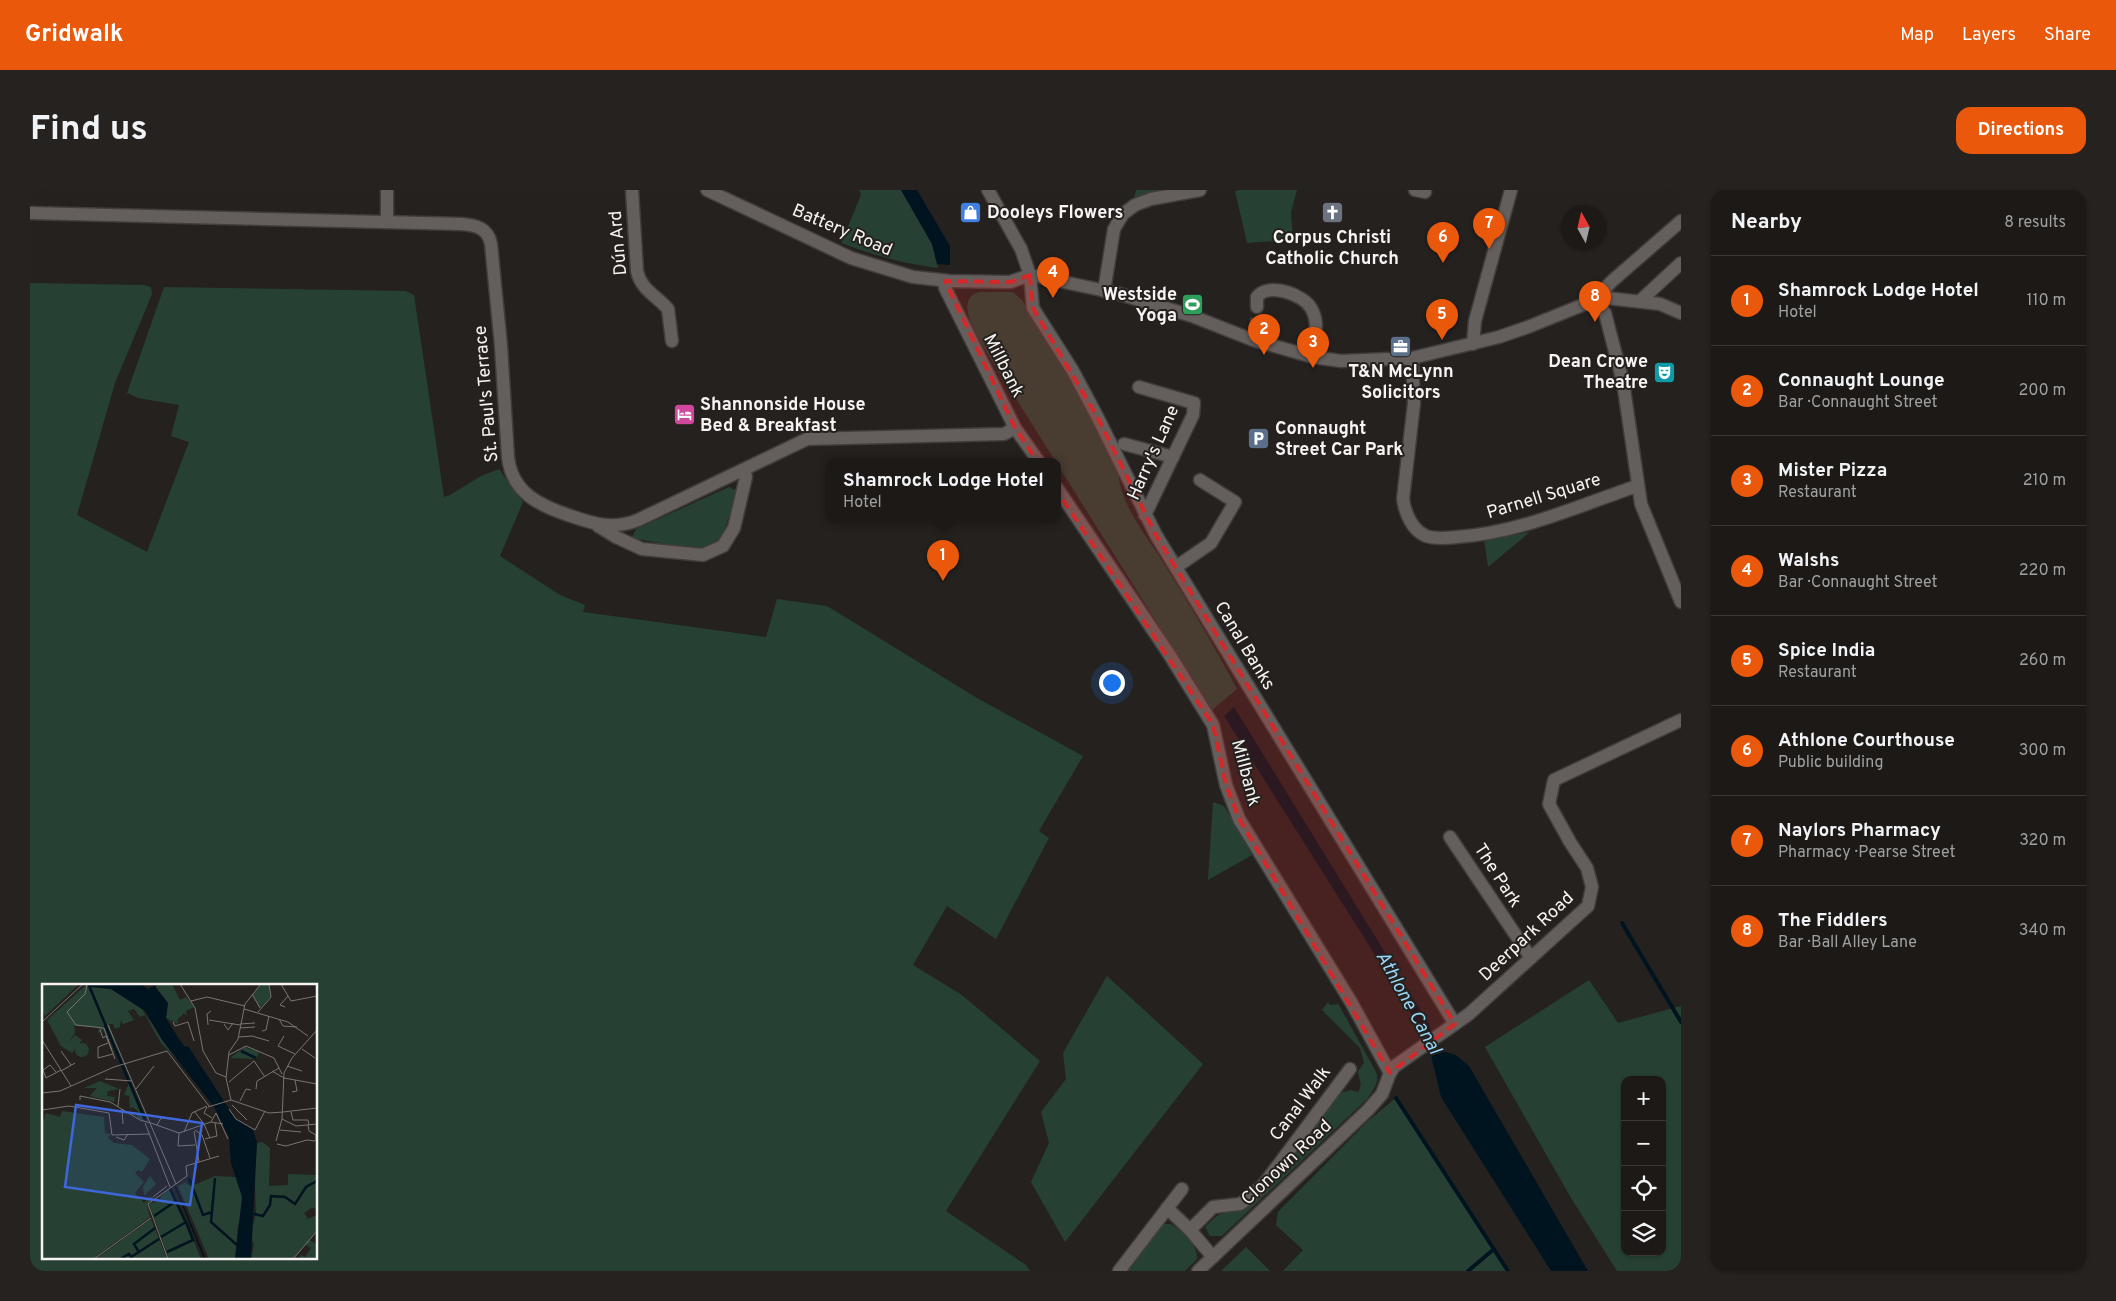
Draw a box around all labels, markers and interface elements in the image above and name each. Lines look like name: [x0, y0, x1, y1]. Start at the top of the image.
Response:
text: Gridwalk: [25, 20, 123, 50]
text: Map: [1900, 24, 1934, 47]
text: Layers: [1962, 24, 2016, 47]
text: Share: [2044, 24, 2091, 47]
button: Directions: [1956, 107, 2086, 154]
text: Find us: [30, 108, 148, 152]
street label: Battery Road: [788, 200, 896, 262]
shop icon: Dooleys Flowers: [959, 201, 983, 225]
church icon: Corpus Christi Catholic Church: [1320, 201, 1344, 225]
place label: Dooleys Flowers: [987, 202, 1123, 225]
north arrow: [1561, 205, 1606, 250]
pin: 7: [1473, 208, 1505, 249]
text: Nearby: [1731, 209, 1802, 236]
street label: Dún Ard: [605, 210, 633, 276]
text: 8 results: [2004, 213, 2066, 233]
pin: 6: [1427, 222, 1459, 263]
place label: Corpus Christi Catholic Church: [1265, 227, 1399, 271]
pin: 4: [1037, 257, 1069, 298]
text: Shamrock Lodge Hotel: [1778, 279, 1979, 303]
pin: 8: [1579, 281, 1611, 322]
place label: Westside Yoga: [1103, 284, 1177, 328]
text: 1: [1744, 291, 1750, 311]
text: 110 m: [2026, 291, 2066, 311]
sports icon: Westside Yoga: [1181, 293, 1205, 317]
pin: 5: [1426, 299, 1458, 340]
text: Hotel: [1778, 303, 1817, 323]
pin: 2: [1248, 314, 1280, 355]
street label: St. Paul's Terrace: [470, 325, 504, 463]
pin: 3: [1297, 327, 1329, 368]
street label: Millbank: [977, 330, 1029, 402]
office icon: T&N McLynn Solicitors: [1389, 335, 1413, 359]
place label: Dean Crowe Theatre: [1548, 351, 1648, 395]
theatre icon: Dean Crowe Theatre: [1652, 360, 1676, 384]
place label: T&N McLynn Solicitors: [1348, 361, 1454, 405]
text: Connaught Lounge: [1778, 369, 1945, 393]
text: 2: [1742, 381, 1752, 401]
text: 200 m: [2018, 381, 2066, 401]
text: Bar · Connaught Street: [1778, 393, 1938, 413]
place label: Shannonside House Bed & Breakfast: [700, 394, 865, 438]
street label: Harry's Lane: [1123, 402, 1185, 504]
hotel icon: Shannonside House Bed & Breakfast: [672, 403, 696, 427]
place label: Connaught Street Car Park: [1275, 418, 1403, 462]
parking icon: Connaught Street Car Park: [1247, 427, 1271, 451]
popup: [826, 458, 1061, 523]
text: Mister Pizza: [1778, 459, 1887, 483]
text: Shamrock Lodge Hotel: [843, 469, 1044, 493]
street label: Parnell Square: [1484, 469, 1604, 525]
text: 3: [1742, 471, 1752, 491]
text: 210 m: [2023, 471, 2066, 491]
text: Restaurant: [1778, 483, 1857, 503]
text: Hotel: [843, 493, 882, 513]
pin: 1: [927, 540, 959, 581]
text: Walshs: [1778, 549, 1839, 573]
text: 4: [1742, 561, 1752, 581]
text: 220 m: [2019, 561, 2066, 581]
text: Bar · Connaught Street: [1778, 573, 1938, 593]
street label: Canal Banks: [1209, 597, 1279, 695]
text: Spice India: [1778, 639, 1875, 663]
text: 5: [1742, 651, 1752, 671]
text: 260 m: [2019, 651, 2066, 671]
text: Restaurant: [1778, 663, 1857, 683]
your location: [1099, 670, 1125, 696]
text: Athlone Courthouse: [1778, 729, 1955, 753]
street label: Millbank: [1225, 737, 1265, 809]
text: 6: [1742, 741, 1752, 761]
text: 300 m: [2019, 741, 2066, 761]
text: Public building: [1778, 753, 1883, 773]
text: Naylors Pharmacy: [1778, 819, 1941, 843]
text: 7: [1743, 831, 1751, 851]
text: 320 m: [2019, 831, 2066, 851]
street label: The Park: [1468, 840, 1526, 912]
text: Pharmacy · Pearse Street: [1778, 843, 1955, 863]
street label: Deerpark Road: [1475, 887, 1579, 987]
text: The Fiddlers: [1778, 909, 1888, 933]
text: 8: [1742, 921, 1752, 941]
text: 340 m: [2019, 921, 2066, 941]
text: Bar · Ball Alley Lane: [1778, 933, 1917, 953]
water label: Athlone Canal: [1370, 947, 1447, 1060]
inset map: [42, 984, 318, 1258]
street label: Canal Walk: [1265, 1062, 1337, 1146]
map controls: [1621, 1076, 1666, 1256]
button: +: [1621, 1076, 1666, 1121]
street label: Clonown Road: [1237, 1115, 1337, 1211]
button: −: [1621, 1121, 1666, 1166]
button: locate: [1621, 1166, 1666, 1211]
button: layers: [1621, 1211, 1666, 1256]

